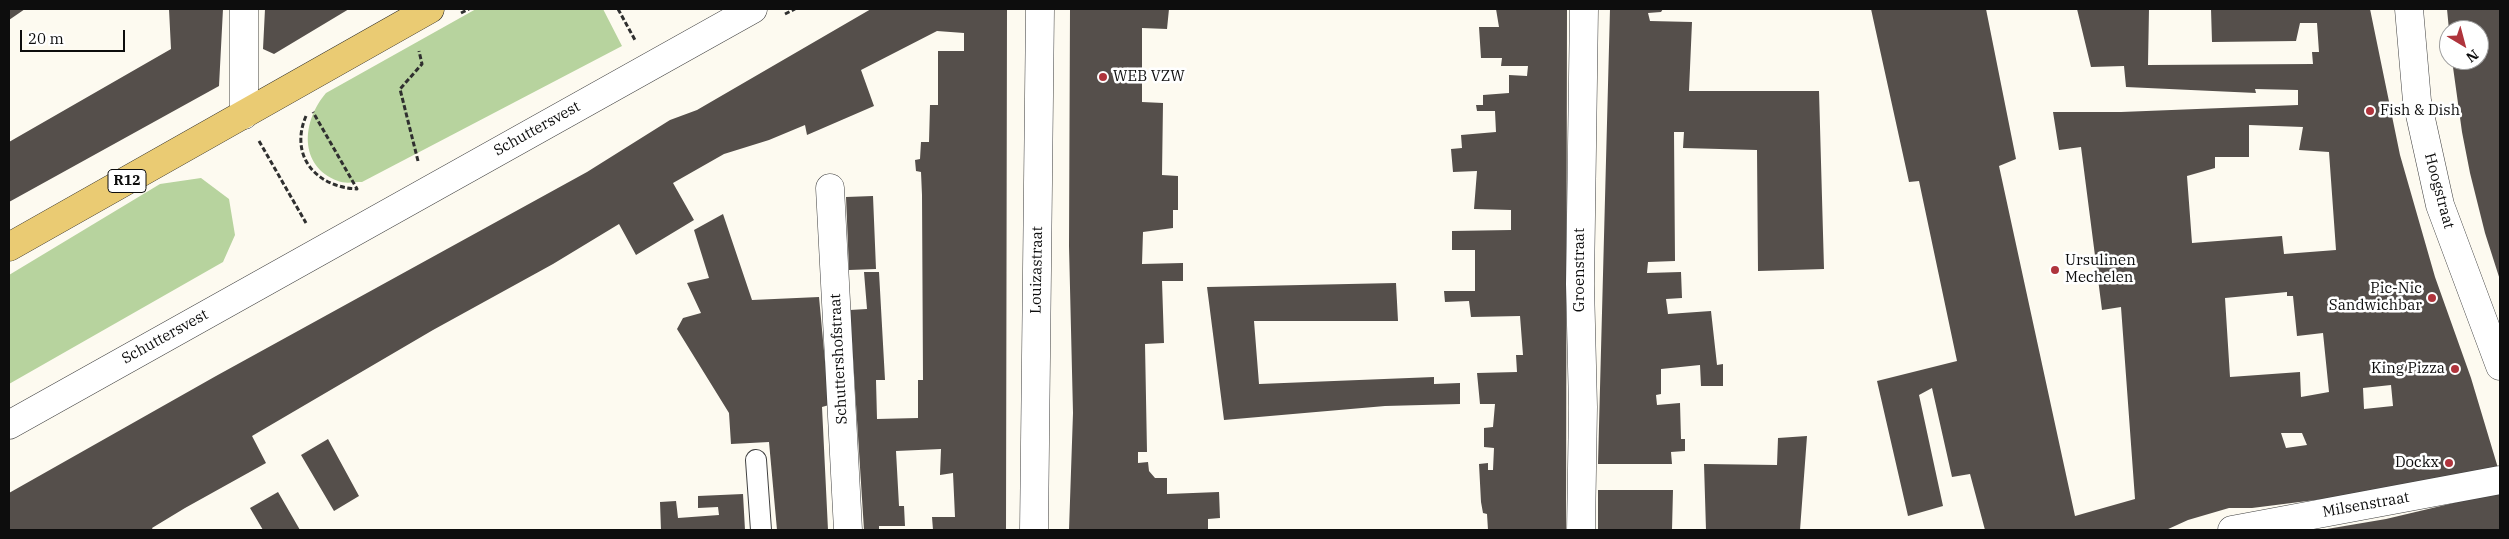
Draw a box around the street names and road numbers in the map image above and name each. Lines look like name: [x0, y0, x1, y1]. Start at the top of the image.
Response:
street label: Schuttersvest: [491, 98, 583, 160]
street label: Hoogstraat: [2420, 151, 2458, 231]
road number: R12: [108, 170, 146, 192]
street label: Louizastraat: [1027, 226, 1047, 314]
street label: Groenstraat: [1571, 228, 1589, 312]
street label: Schuttershofstraat: [827, 293, 851, 425]
street label: Schuttersvest: [119, 306, 211, 368]
street label: Milsenstraat: [2321, 489, 2411, 521]

